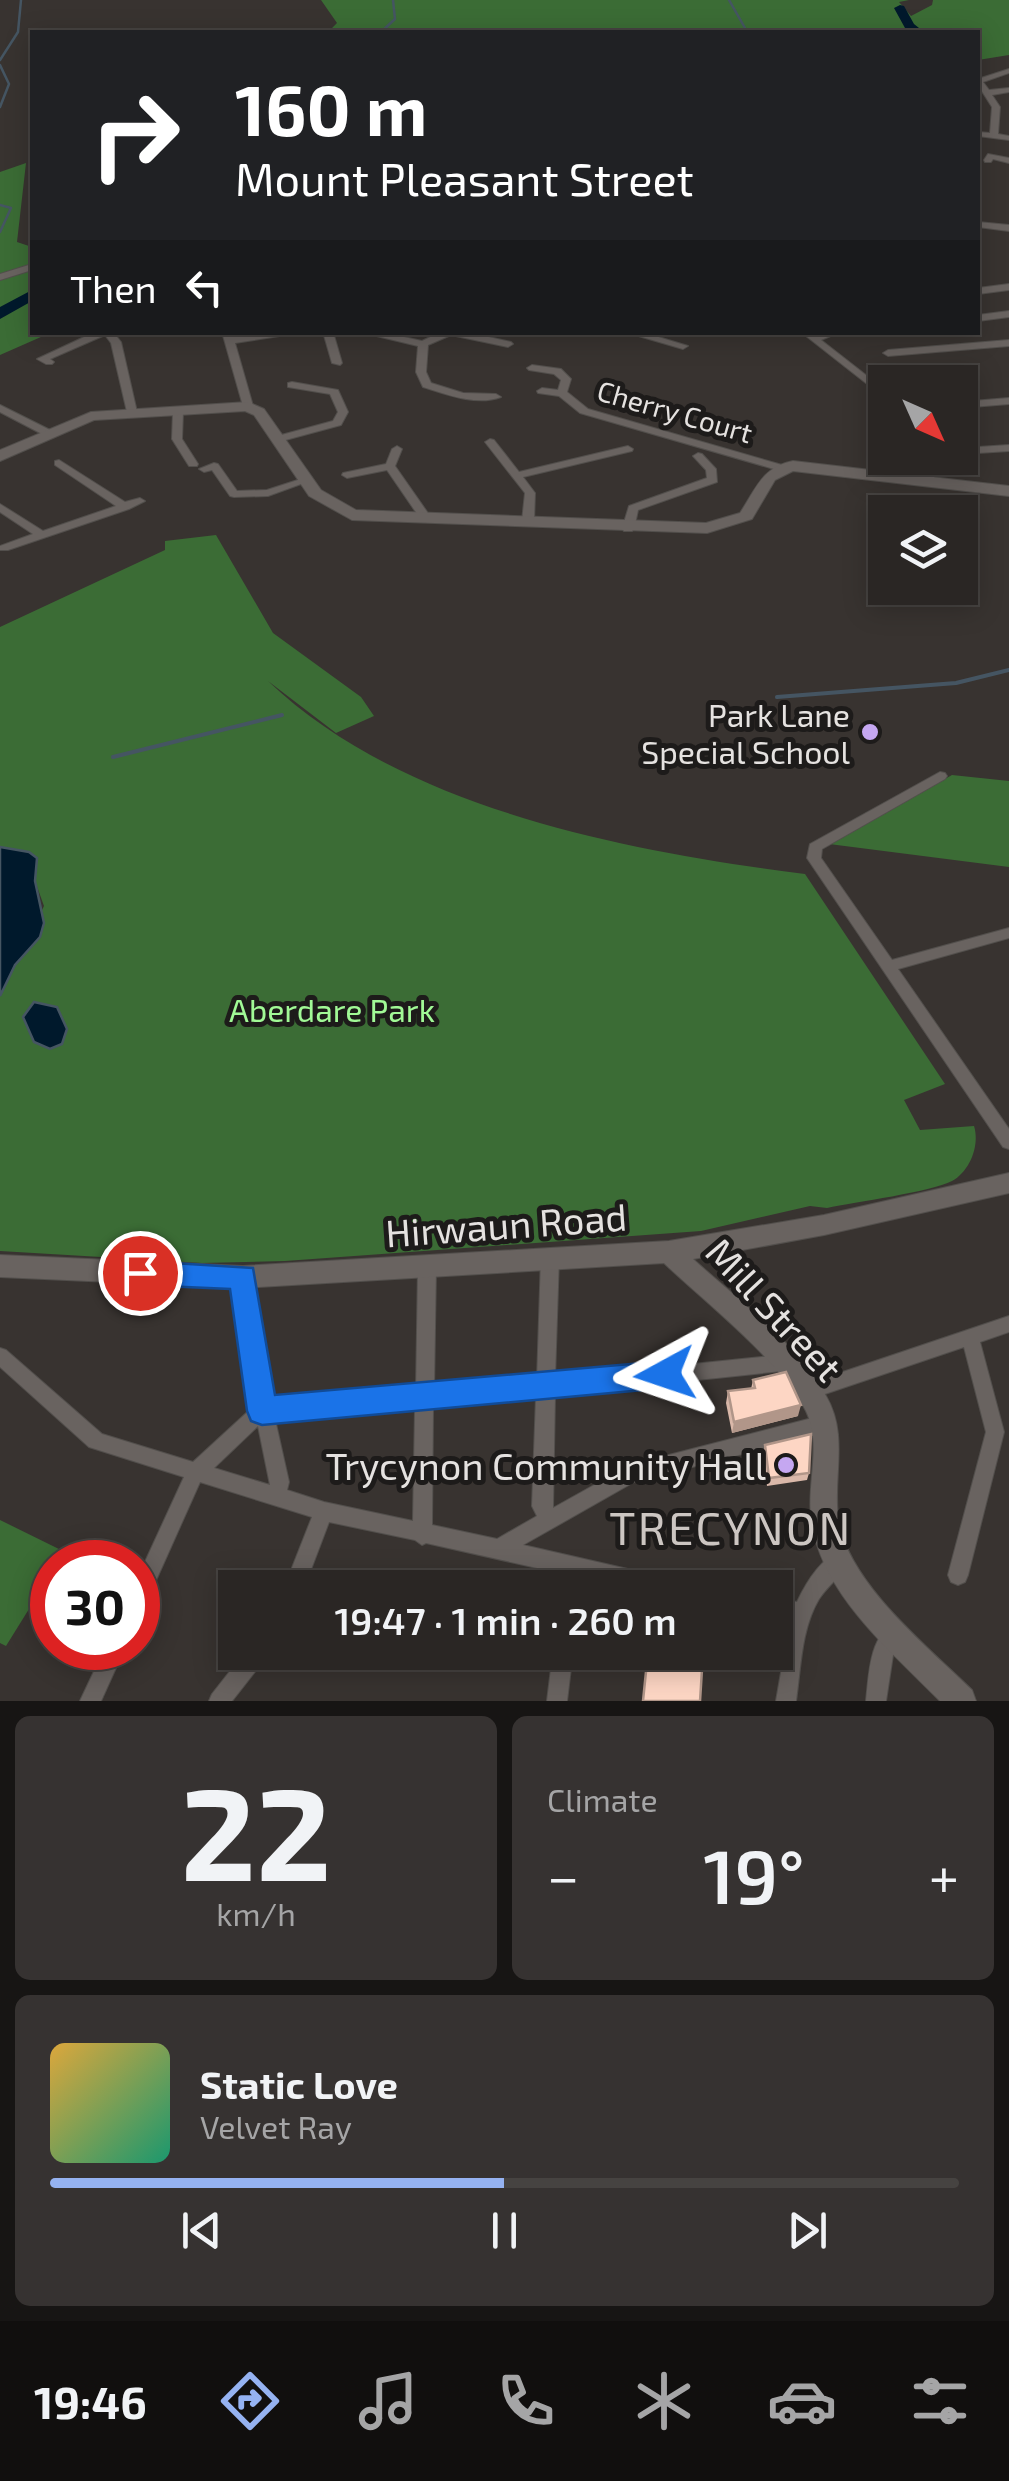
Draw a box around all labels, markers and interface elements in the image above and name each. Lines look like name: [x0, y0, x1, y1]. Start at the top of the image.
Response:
text: 160 m: [235, 66, 428, 150]
icon: right: [70, 70, 200, 200]
text: Mount Pleasant Street: [235, 151, 694, 205]
icon: left: [177, 260, 232, 315]
text: Then: [70, 265, 157, 311]
north arrow: [868, 365, 978, 475]
map controls: [868, 365, 978, 605]
street label: Cherry Court: [593, 373, 757, 449]
button: layers: [868, 495, 978, 605]
place label: Park Lane Special School: [641, 695, 850, 770]
marker: Park Lane Special School: [859, 721, 881, 743]
park label: Aberdare Park: [229, 990, 435, 1028]
street label: Hirwaun Road: [384, 1193, 628, 1255]
street label: Mill Street: [697, 1228, 853, 1390]
pin: [98, 1231, 183, 1316]
icon: arrive: [113, 1246, 168, 1301]
position arrow: [613, 1322, 717, 1426]
place label: Trycynon Community Hall: [325, 1442, 766, 1488]
marker: Trycynon Community Hall: [775, 1454, 797, 1476]
district label: TRECYNON: [609, 1500, 853, 1554]
speed limit sign: 30: [30, 1540, 160, 1670]
text: 19:47 · 1 min · 260 m: [334, 1597, 677, 1643]
text: 22: [180, 1751, 332, 1907]
text: Climate: [547, 1780, 658, 1818]
text: 19°: [703, 1829, 805, 1919]
text: −: [547, 1842, 579, 1908]
text: +: [929, 1842, 959, 1908]
text: km/h: [216, 1894, 296, 1932]
text: Static Love: [200, 2061, 398, 2107]
text: Velvet Ray: [200, 2107, 352, 2145]
icon: previous: [174, 2203, 229, 2258]
icon: pause: [477, 2203, 532, 2258]
icon: next: [780, 2203, 835, 2258]
icon: directions: [215, 2366, 285, 2436]
icon: music: [353, 2366, 423, 2436]
icon: phone: [491, 2366, 561, 2436]
icon: climate: [629, 2366, 699, 2436]
icon: car: [767, 2366, 837, 2436]
icon: filters: [905, 2366, 975, 2436]
text: 19:46: [34, 2374, 147, 2428]

